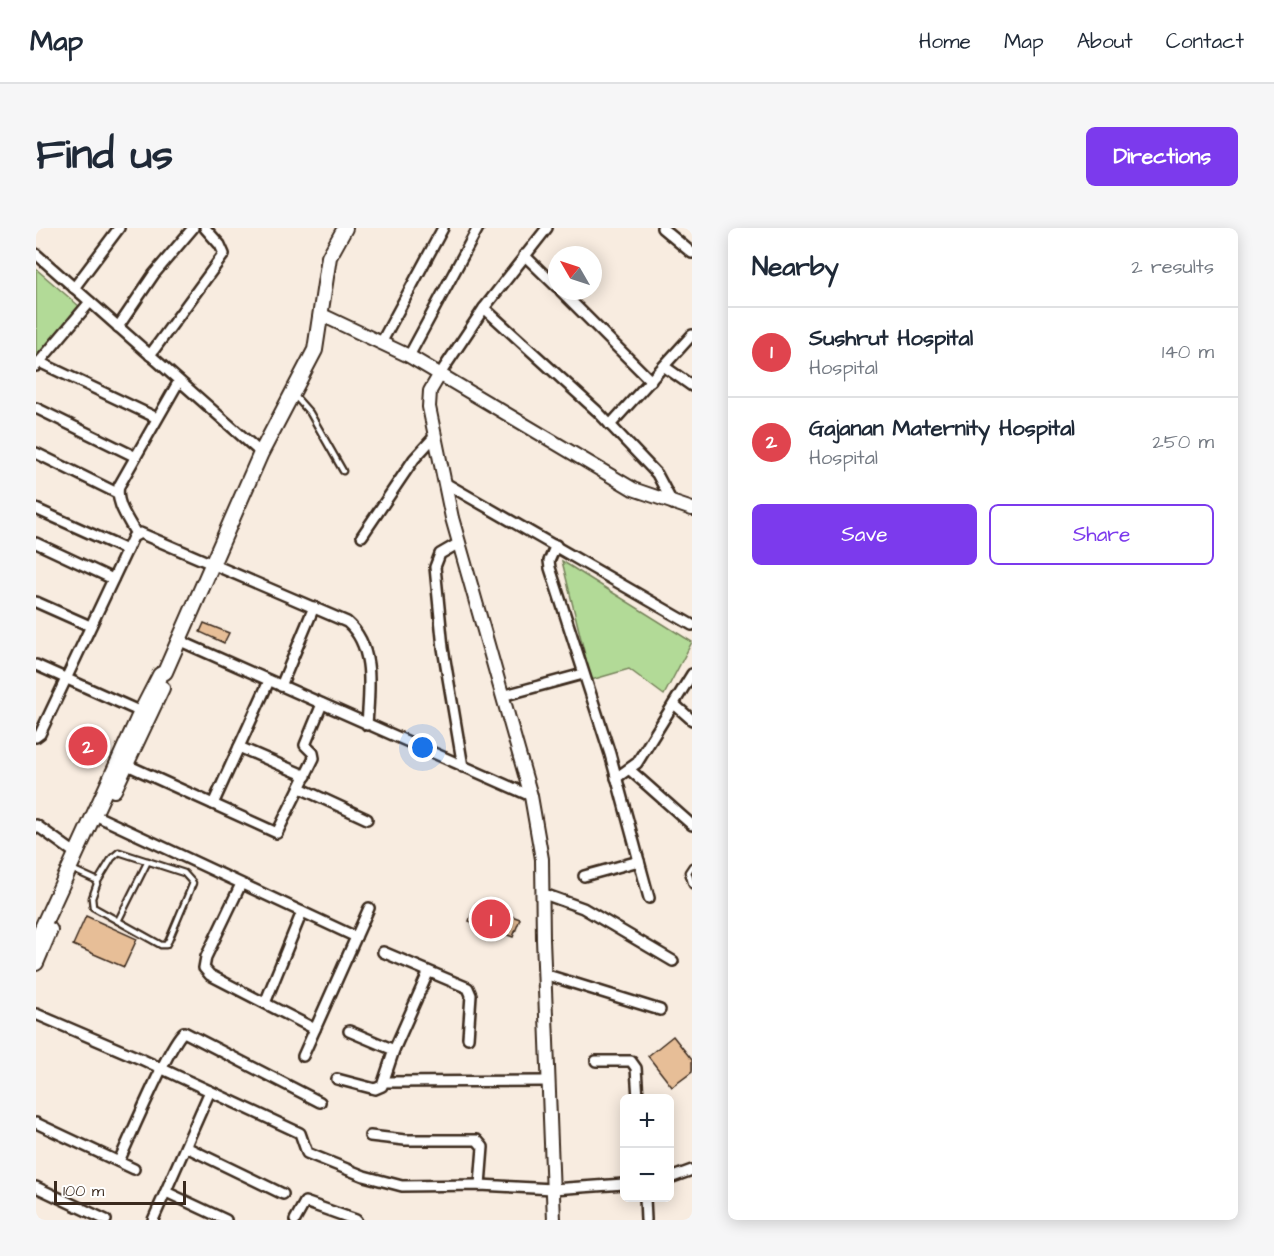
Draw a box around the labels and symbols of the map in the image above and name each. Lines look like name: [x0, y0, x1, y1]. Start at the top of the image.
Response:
north arrow: [548, 246, 602, 300]
pin: 2: [68, 724, 108, 768]
your location: [408, 733, 437, 762]
pin: 1: [472, 896, 510, 942]
scale bar: [54, 1178, 186, 1206]

